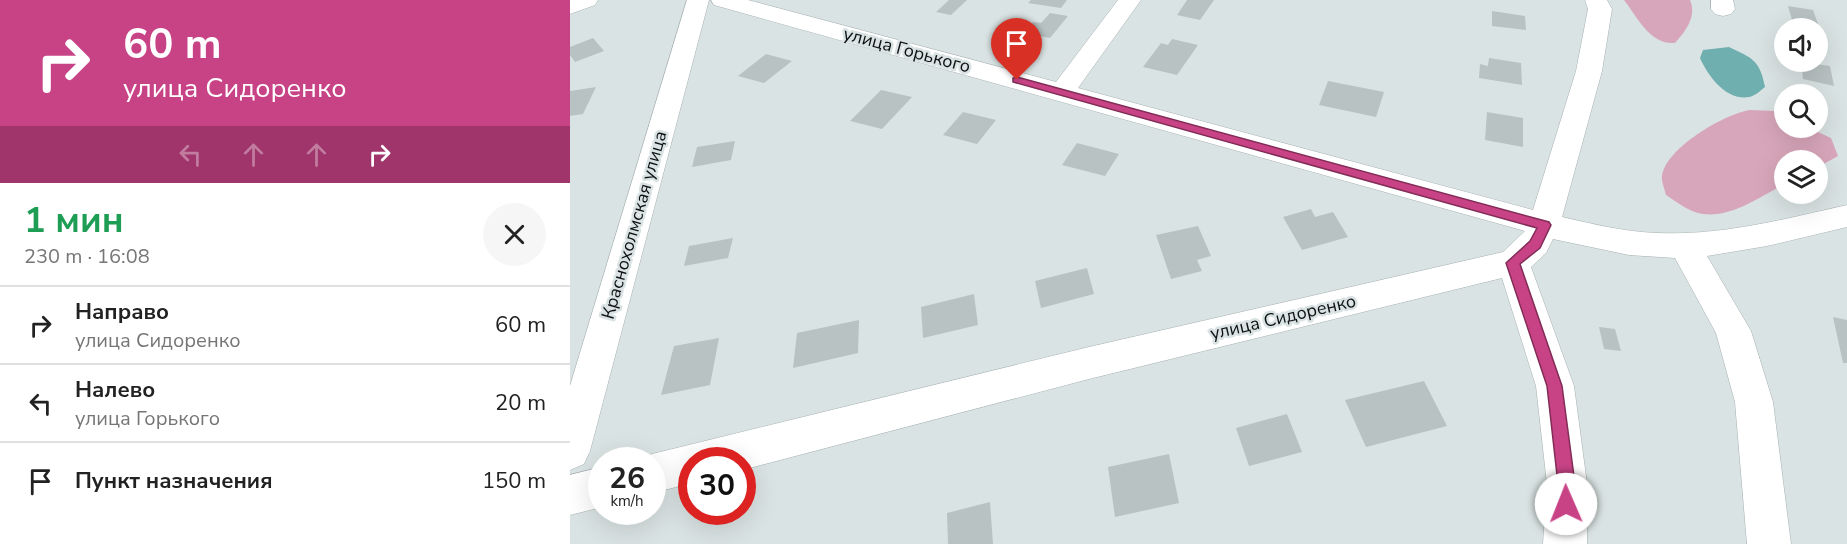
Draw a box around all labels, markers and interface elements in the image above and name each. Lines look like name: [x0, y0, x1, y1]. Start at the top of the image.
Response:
text: 60 m: [123, 16, 222, 73]
pin: [991, 18, 1042, 80]
map controls: [1774, 18, 1828, 204]
button: sound: [1774, 18, 1828, 72]
street label: улица Горького: [841, 22, 973, 78]
icon: right: [24, 24, 102, 102]
icon: arrive: [1000, 27, 1033, 60]
text: улица Сидоренко: [123, 70, 346, 107]
button: search: [1774, 84, 1828, 138]
street label: Краснохолмская улица: [596, 128, 672, 322]
icon: left: [174, 138, 207, 171]
icon: ahead: [237, 138, 270, 171]
icon: ahead: [300, 138, 333, 171]
icon: right: [363, 138, 396, 171]
button: layers: [1774, 150, 1828, 204]
text: 1 мин: [24, 196, 124, 245]
button: close: [483, 203, 546, 266]
text: 230 m · 16:08: [24, 243, 150, 270]
street label: улица Сидоренко: [1208, 289, 1358, 345]
text: Направо: [75, 297, 169, 327]
icon: right: [24, 309, 57, 342]
text: 60 m: [495, 310, 546, 340]
text: улица Сидоренко: [75, 327, 241, 354]
text: Налево: [75, 375, 155, 405]
icon: left: [24, 387, 57, 420]
text: 20 m: [495, 388, 546, 418]
text: улица Горького: [75, 405, 220, 432]
speed limit sign: 30: [678, 447, 756, 525]
text: 26: [609, 458, 645, 499]
icon: arrive: [24, 465, 57, 498]
text: Пункт назначения: [75, 466, 273, 496]
text: 150 m: [482, 466, 546, 496]
position arrow: [1534, 472, 1598, 536]
text: km/h: [610, 491, 644, 511]

